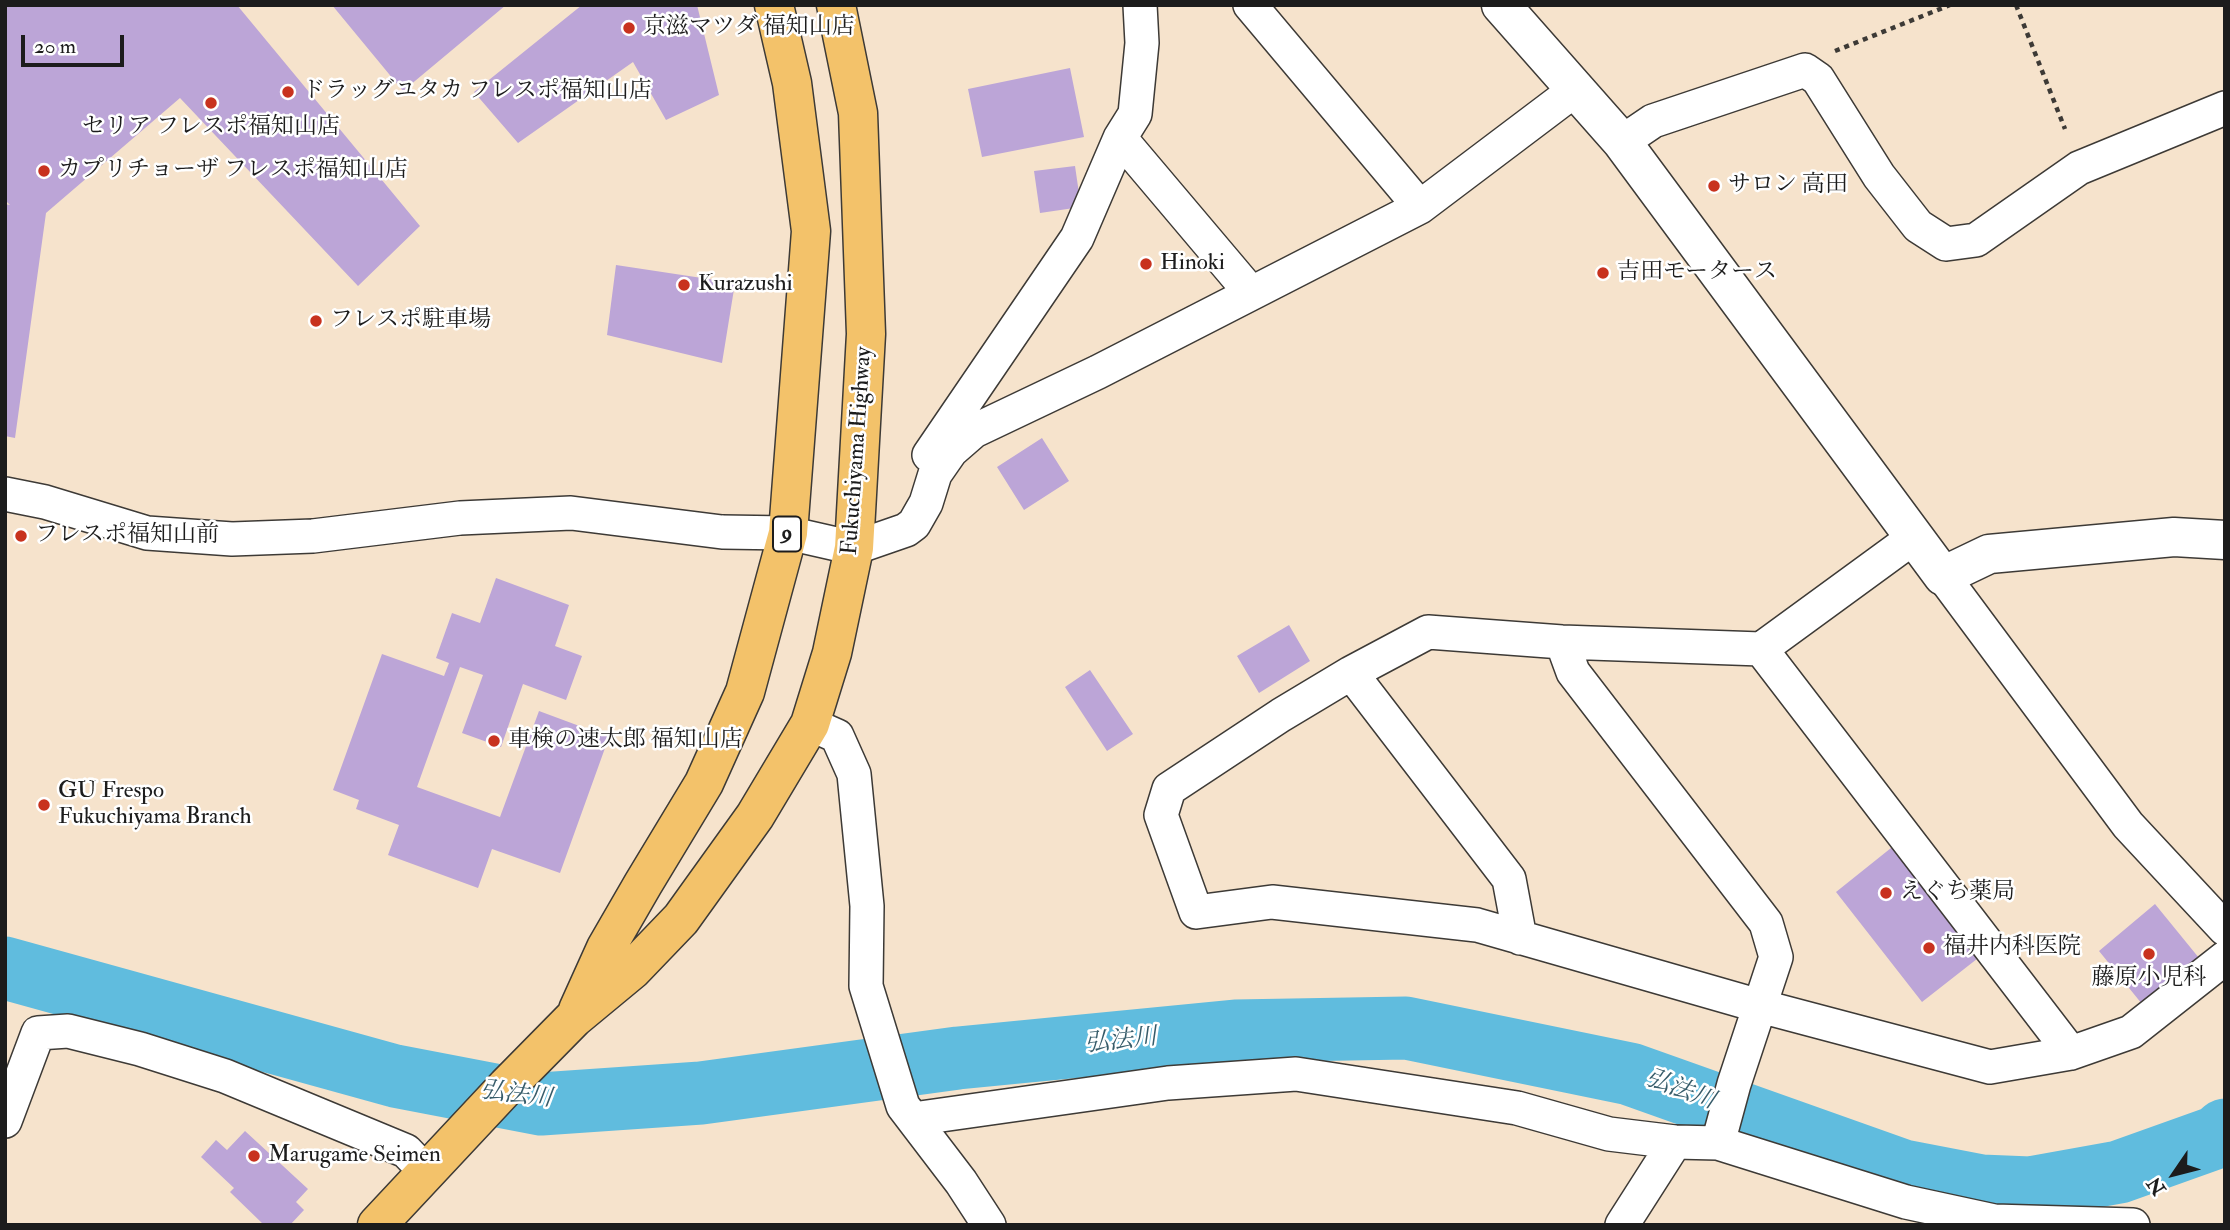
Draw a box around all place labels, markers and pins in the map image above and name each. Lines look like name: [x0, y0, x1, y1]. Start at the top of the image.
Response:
place label: 京滋マツダ 福知山店: [643, 14, 855, 42]
marker: 京滋マツダ 福知山店: [621, 20, 637, 36]
place label: ドラッグユタカ フレスポ福知山店: [302, 78, 652, 106]
marker: ドラッグユタカ フレスポ福知山店: [280, 84, 296, 100]
marker: セリア フレスポ福知山店: [203, 95, 219, 111]
place label: セリア フレスポ福知山店: [82, 114, 340, 142]
place label: カプリチョーザ フレスポ福知山店: [58, 157, 408, 185]
marker: カプリチョーザ フレスポ福知山店: [36, 163, 52, 179]
place label: サロン 高田: [1728, 172, 1848, 200]
marker: サロン 高田: [1706, 178, 1722, 194]
place label: Hinoki: [1160, 250, 1225, 278]
marker: Hinoki: [1138, 256, 1154, 272]
place label: 吉田モータース: [1617, 259, 1777, 287]
marker: 吉田モータース: [1595, 265, 1611, 281]
place label: Kurazushi: [698, 271, 793, 299]
marker: Kurazushi: [676, 277, 692, 293]
place label: フレスポ駐車場: [330, 307, 491, 335]
marker: フレスポ駐車場: [308, 313, 324, 329]
place label: フレスポ福知山前: [35, 522, 219, 550]
marker: フレスポ福知山前: [13, 528, 29, 544]
place label: 車検の速太郎 福知山店: [508, 727, 743, 755]
marker: 車検の速太郎 福知山店: [486, 733, 502, 749]
place label: GU Frespo Fukuchiyama Branch: [58, 778, 252, 832]
marker: GU Frespo Fukuchiyama Branch: [36, 797, 52, 813]
place label: えぐち薬局: [1900, 879, 2015, 907]
marker: えぐち薬局: [1878, 885, 1894, 901]
place label: 福井内科医院: [1943, 934, 2081, 962]
marker: 福井内科医院: [1921, 940, 1937, 956]
marker: 藤原小児科: [2141, 946, 2157, 962]
place label: 藤原小児科: [2092, 965, 2206, 993]
place label: Marugame Seimen: [268, 1142, 441, 1170]
marker: Marugame Seimen: [246, 1148, 262, 1164]

